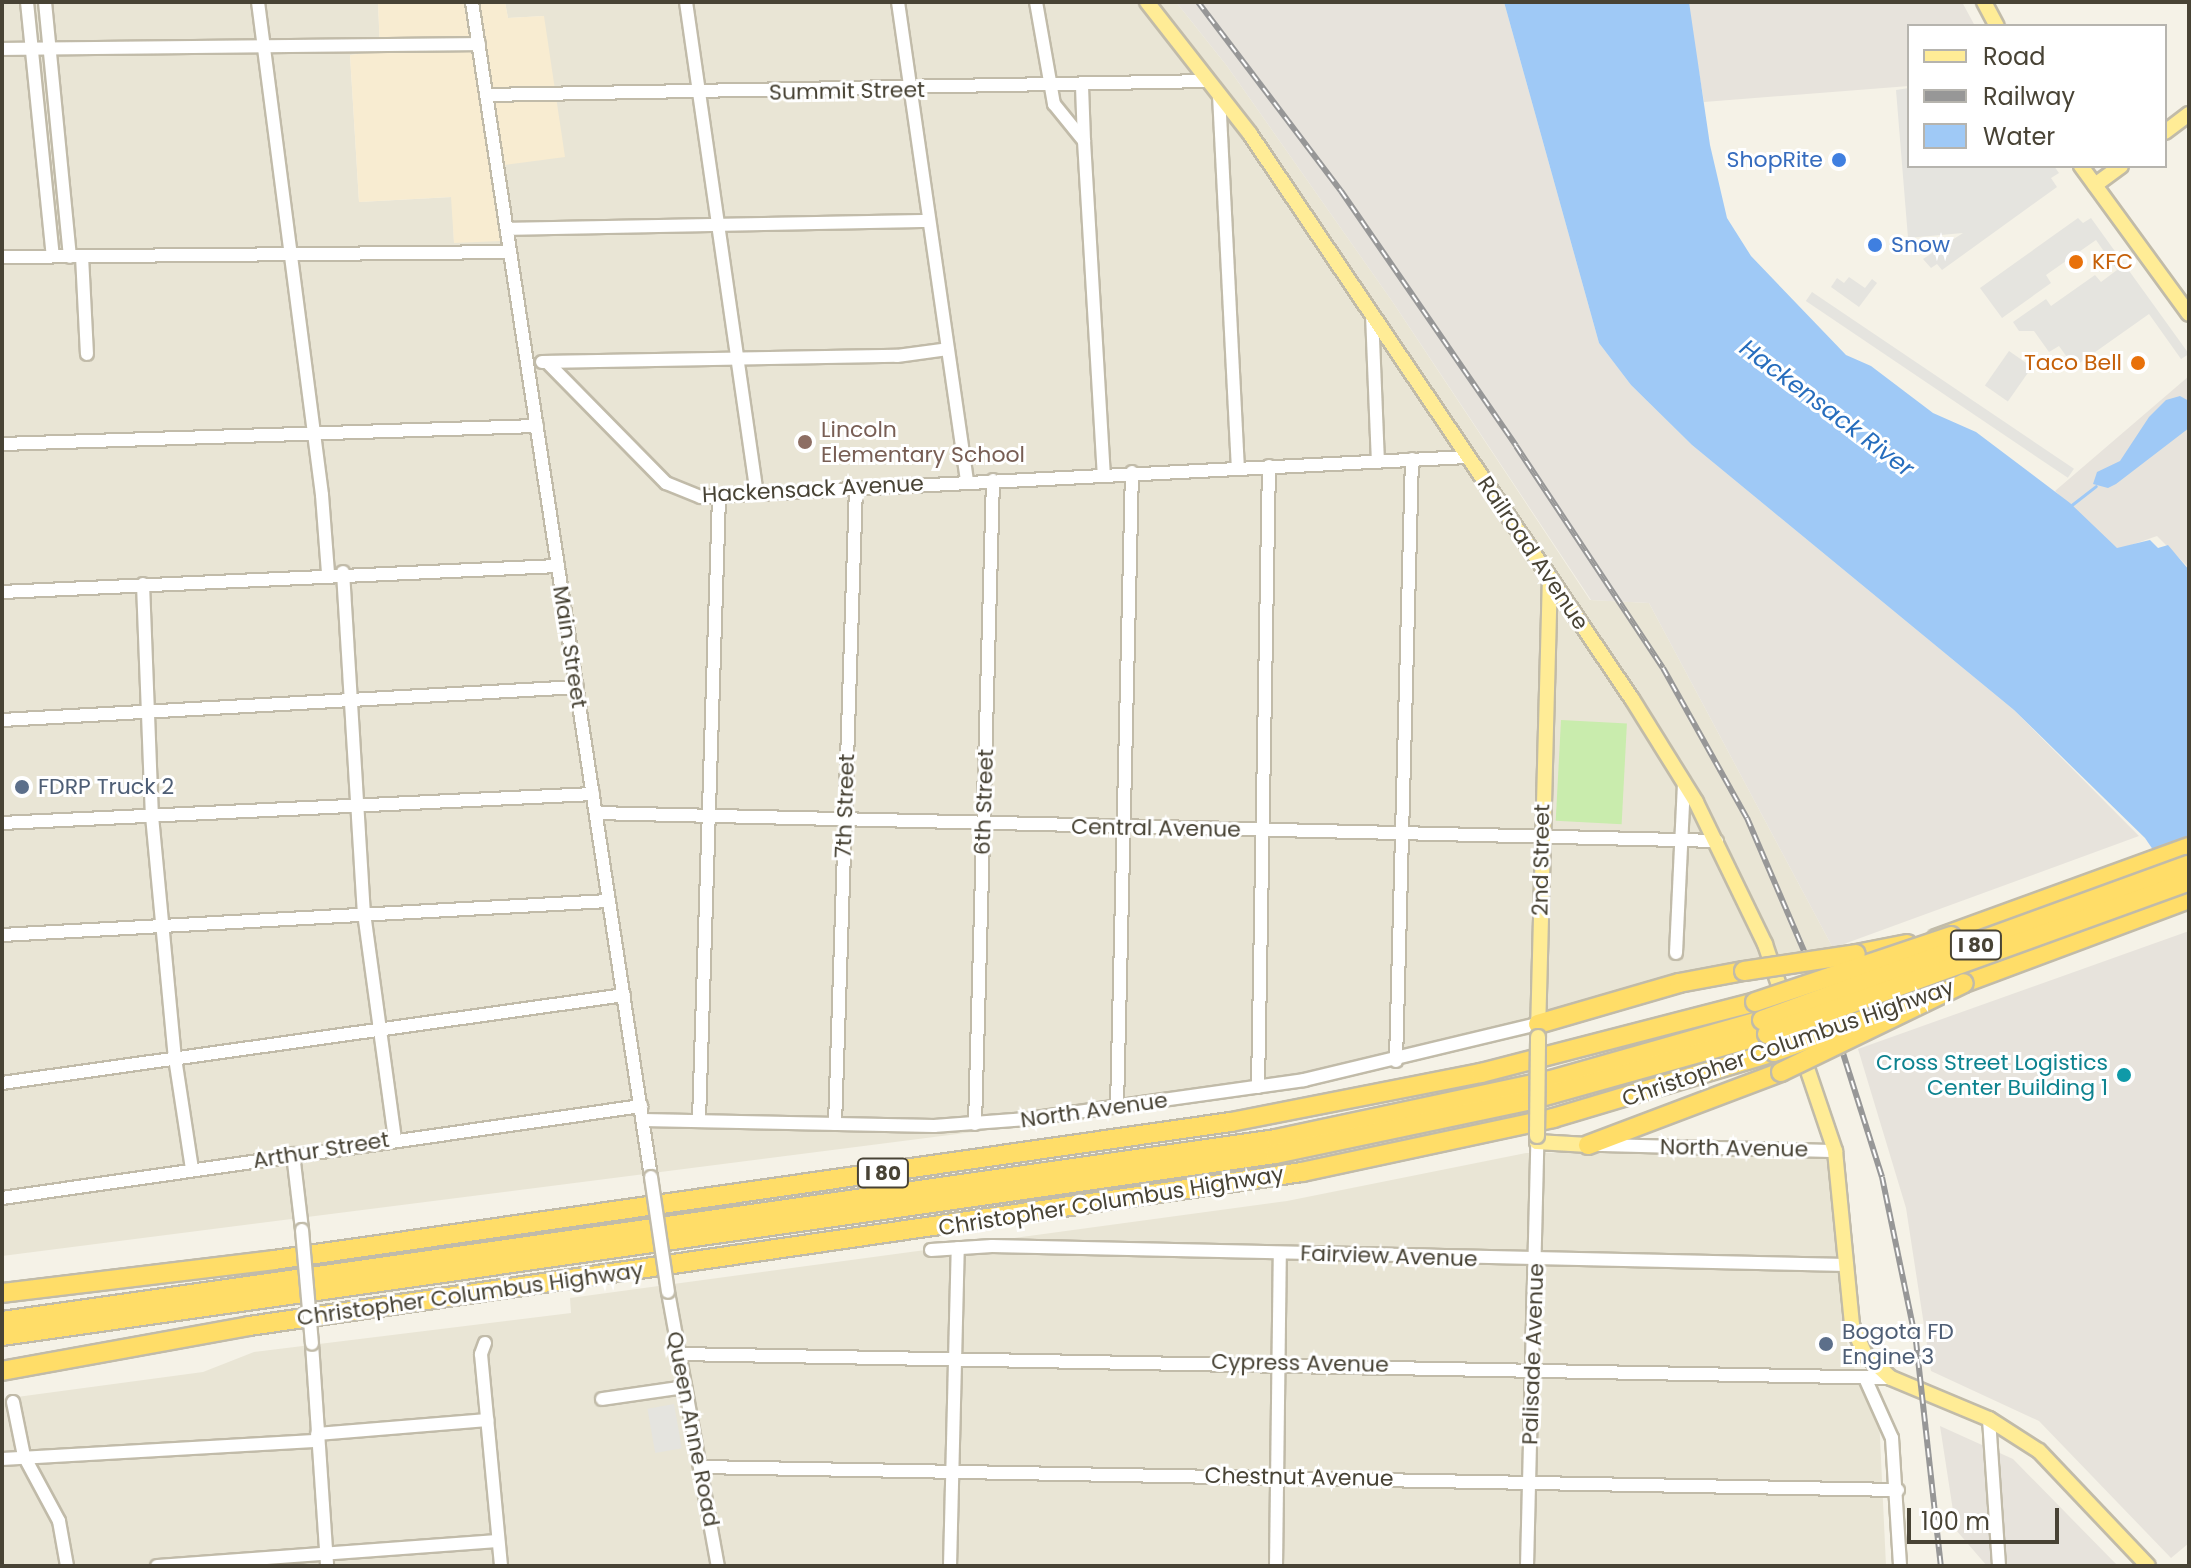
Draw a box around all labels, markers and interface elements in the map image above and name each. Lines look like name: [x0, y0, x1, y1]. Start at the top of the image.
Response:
legend: [1907, 24, 2167, 168]
text: Road: [1983, 40, 2045, 73]
street label: Summit Street: [769, 76, 925, 106]
text: Railway: [1983, 80, 2075, 113]
text: Water: [1983, 120, 2055, 153]
place label: ShopRite: [1727, 147, 1823, 173]
marker: ShopRite: [1830, 151, 1848, 169]
place label: Snow: [1891, 232, 1950, 258]
marker: Snow: [1866, 236, 1884, 254]
place label: KFC: [2092, 249, 2133, 275]
marker: KFC: [2067, 253, 2085, 271]
water label: Hackensack River: [1734, 333, 1920, 483]
place label: Taco Bell: [2024, 350, 2122, 376]
marker: Taco Bell: [2129, 354, 2147, 372]
place label: Lincoln Elementary School: [821, 416, 1025, 468]
marker: Lincoln Elementary School: [796, 433, 814, 451]
street label: Hackensack Avenue: [701, 470, 925, 508]
street label: Railroad Avenue: [1472, 471, 1594, 635]
street label: Main Street: [547, 584, 593, 710]
street label: 6th Street: [969, 748, 999, 856]
street label: 7th Street: [830, 753, 860, 859]
place label: FDRP Truck 2: [38, 774, 174, 800]
marker: FDRP Truck 2: [13, 778, 31, 796]
street label: 2nd Street: [1527, 804, 1555, 916]
street label: Central Avenue: [1071, 813, 1241, 843]
road number: I 80: [1948, 929, 2004, 961]
street label: Christopher Columbus Highway: [1619, 974, 1957, 1112]
place label: Cross Street Logistics Center Building 1: [1876, 1049, 2108, 1100]
marker: Cross Street Logistics Center Building 1: [2115, 1066, 2133, 1084]
street label: North Avenue: [1019, 1087, 1169, 1133]
street label: Arthur Street: [251, 1126, 391, 1174]
street label: North Avenue: [1660, 1134, 1808, 1162]
road number: I 80: [855, 1157, 911, 1189]
street label: Christopher Columbus Highway: [936, 1161, 1286, 1241]
street label: Fairview Avenue: [1300, 1240, 1478, 1272]
street label: Christopher Columbus Highway: [295, 1257, 645, 1331]
street label: Palisade Avenue: [1517, 1263, 1549, 1445]
place label: Bogota FD Engine 3: [1842, 1318, 1954, 1370]
street label: Queen Anne Road: [661, 1329, 725, 1529]
marker: Bogota FD Engine 3: [1817, 1335, 1835, 1353]
street label: Cypress Avenue: [1211, 1348, 1389, 1378]
street label: Chestnut Avenue: [1204, 1462, 1394, 1492]
scale bar: [1911, 1492, 2063, 1542]
text: 100 m: [1921, 1505, 1990, 1538]

